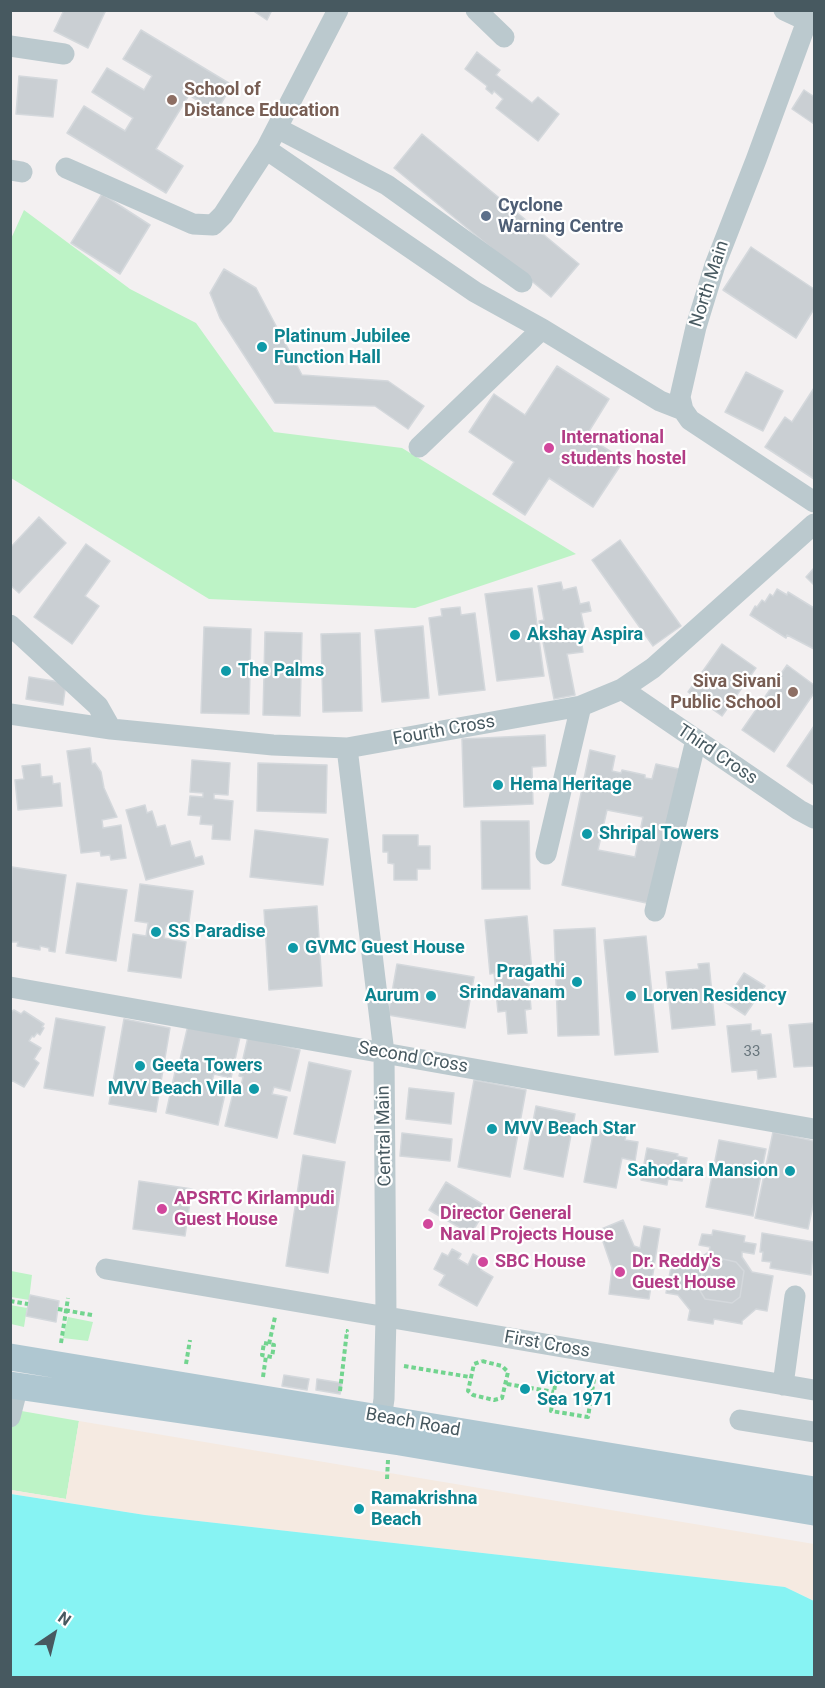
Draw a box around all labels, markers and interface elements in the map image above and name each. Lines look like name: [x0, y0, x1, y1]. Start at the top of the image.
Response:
place label: School of Distance Education: [184, 79, 339, 122]
marker: School of Distance Education: [165, 93, 179, 107]
place label: Cyclone Warning Centre: [498, 195, 623, 238]
marker: Cyclone Warning Centre: [479, 209, 493, 223]
street label: North Main: [686, 238, 734, 330]
place label: Platinum Jubilee Function Hall: [274, 326, 410, 368]
marker: Platinum Jubilee Function Hall: [255, 340, 269, 354]
place label: International students hostel: [561, 427, 686, 470]
marker: International students hostel: [542, 441, 556, 455]
place label: Akshay Aspira: [527, 624, 643, 646]
marker: Akshay Aspira: [508, 628, 522, 642]
place label: The Palms: [238, 660, 324, 682]
marker: The Palms: [219, 664, 233, 678]
place label: Siva Sivani Public School: [670, 671, 781, 714]
marker: Siva Sivani Public School: [786, 685, 800, 699]
street label: Fourth Cross: [391, 711, 497, 751]
street label: Third Cross: [673, 720, 761, 790]
place label: Hema Heritage: [510, 774, 632, 796]
marker: Hema Heritage: [491, 778, 505, 792]
place label: Shripal Towers: [599, 823, 719, 845]
marker: Shripal Towers: [580, 827, 594, 841]
place label: SS Paradise: [168, 921, 266, 943]
marker: SS Paradise: [149, 925, 163, 939]
place label: GVMC Guest House: [305, 937, 465, 959]
marker: GVMC Guest House: [286, 941, 300, 955]
place label: Pragathi Srindavanam: [459, 961, 565, 1004]
marker: Pragathi Srindavanam: [570, 975, 584, 989]
place label: Aurum: [365, 985, 419, 1007]
place label: Lorven Residency: [643, 985, 787, 1007]
marker: Aurum: [424, 989, 438, 1003]
marker: Lorven Residency: [624, 989, 638, 1003]
street label: Second Cross: [356, 1038, 470, 1078]
house number: 33: [744, 1043, 760, 1061]
place label: Geeta Towers: [152, 1055, 262, 1077]
marker: Geeta Towers: [133, 1059, 147, 1073]
place label: MVV Beach Villa: [108, 1078, 242, 1100]
marker: MVV Beach Villa: [247, 1082, 261, 1096]
street label: Central Main: [373, 1085, 397, 1187]
place label: MVV Beach Star: [504, 1118, 636, 1140]
marker: MVV Beach Star: [485, 1122, 499, 1136]
place label: Sahodara Mansion: [627, 1160, 778, 1182]
marker: Sahodara Mansion: [783, 1164, 797, 1178]
place label: APSRTC Kirlampudi Guest House: [174, 1188, 335, 1230]
marker: APSRTC Kirlampudi Guest House: [155, 1202, 169, 1216]
place label: Director General Naval Projects House: [440, 1203, 614, 1246]
marker: Director General Naval Projects House: [421, 1217, 435, 1231]
place label: SBC House: [495, 1251, 586, 1273]
place label: Dr. Reddy's Guest House: [632, 1251, 736, 1294]
marker: SBC House: [476, 1255, 490, 1269]
marker: Dr. Reddy's Guest House: [613, 1265, 627, 1279]
street label: First Cross: [503, 1327, 591, 1363]
place label: Victory at Sea 1971: [537, 1368, 615, 1410]
marker: Victory at Sea 1971: [518, 1382, 532, 1396]
street label: Beach Road: [364, 1404, 462, 1442]
place label: Ramakrishna Beach: [371, 1488, 477, 1530]
marker: Ramakrishna Beach: [352, 1502, 366, 1516]
north arrow: [24, 1604, 84, 1664]
text: N: [55, 1608, 75, 1630]

